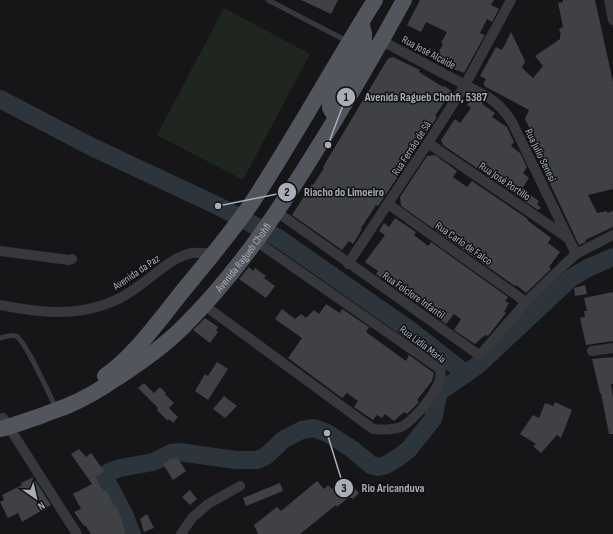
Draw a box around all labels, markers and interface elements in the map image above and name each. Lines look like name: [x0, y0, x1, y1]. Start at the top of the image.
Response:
street label: Rua José Alcaide: [400, 33, 458, 72]
callout: Avenida Ragueb Chohfi, 5387: [336, 85, 495, 109]
text: 1: [344, 90, 349, 105]
text: Avenida Ragueb Chohfi, 5387: [364, 90, 488, 105]
street label: Rua Fernão de Sá: [389, 119, 434, 178]
street label: Rua Julio Senesi: [522, 127, 559, 184]
street label: Rua José Portillo: [477, 159, 533, 204]
callout: Riacho do Limoeiro: [277, 180, 392, 204]
text: 2: [284, 185, 290, 200]
text: Riacho do Limoeiro: [304, 185, 384, 200]
street label: Rua Carlo de Falco: [433, 219, 495, 268]
street label: Avenida Ragueb Chohfi: [212, 220, 274, 295]
street label: Avenida da Paz: [110, 252, 162, 293]
street label: Rua Folclore Infantil: [380, 269, 447, 322]
street label: Rua Lidia Maria: [397, 323, 448, 366]
callout: Rio Aricanduva: [334, 476, 433, 500]
north arrow: [16, 478, 56, 518]
text: 3: [341, 481, 347, 496]
text: Rio Aricanduva: [362, 481, 425, 496]
text: N: [35, 499, 47, 513]

